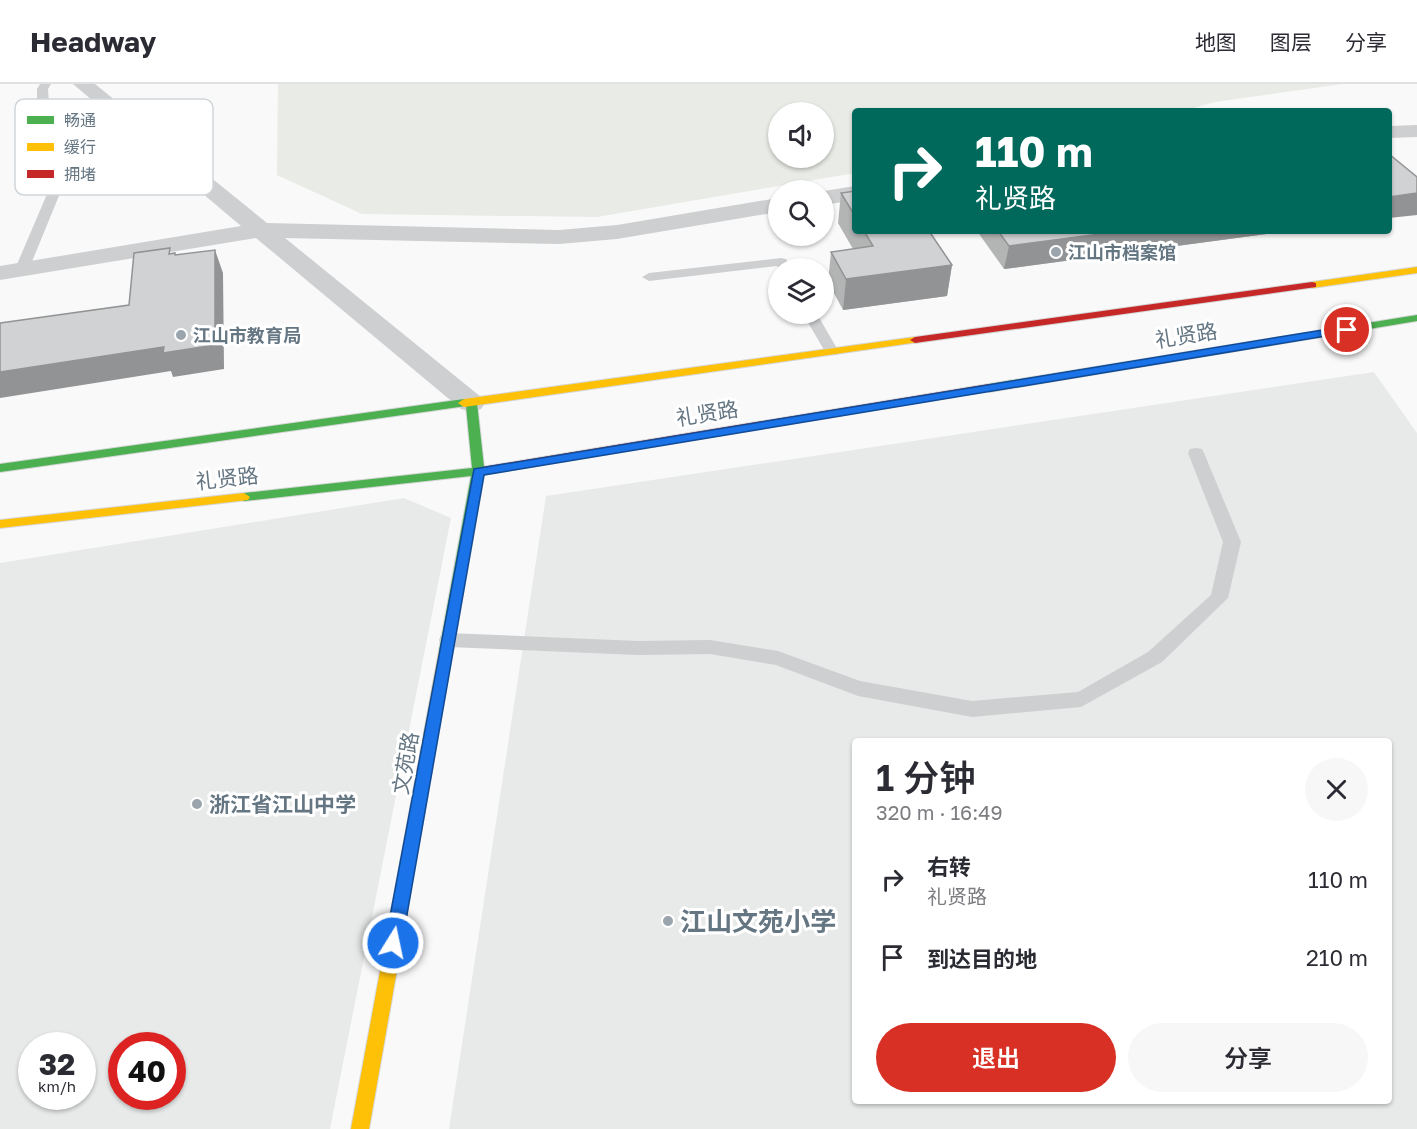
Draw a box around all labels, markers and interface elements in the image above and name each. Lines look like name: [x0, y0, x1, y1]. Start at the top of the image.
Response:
text: Headway: [30, 25, 156, 58]
text: 地图: [1195, 29, 1237, 55]
text: 图层: [1270, 29, 1312, 55]
text: 分享: [1345, 29, 1387, 55]
legend: [15, 99, 213, 195]
map controls: [768, 102, 834, 324]
button: sound: [768, 102, 834, 168]
text: 畅通: [64, 110, 96, 130]
text: 110 m: [975, 126, 1093, 176]
icon: right: [876, 132, 954, 210]
text: 缓行: [64, 137, 96, 157]
text: 拥堵: [64, 164, 96, 184]
button: search: [768, 180, 834, 246]
text: 礼贤路: [975, 182, 1056, 214]
place label: 江山市档案馆: [1068, 241, 1176, 263]
marker: 江山市档案馆: [1049, 245, 1063, 259]
button: layers: [768, 258, 834, 324]
pin: [1321, 304, 1372, 355]
icon: arrive: [1330, 313, 1363, 346]
street label: 礼贤路: [1153, 317, 1219, 353]
place label: 江山市教育局: [193, 324, 301, 346]
marker: 江山市教育局: [174, 328, 188, 342]
street label: 礼贤路: [674, 395, 740, 431]
street label: 礼贤路: [194, 462, 260, 494]
street label: 文苑路: [387, 730, 423, 796]
text: 1 分钟: [876, 756, 975, 799]
button: close: [1305, 758, 1368, 821]
place label: 浙江省江山中学: [209, 791, 356, 817]
marker: 浙江省江山中学: [190, 797, 204, 811]
text: 320 m · 16:49: [876, 800, 1003, 824]
text: 右转: [927, 853, 971, 880]
icon: right: [876, 863, 909, 896]
text: 110 m: [1308, 866, 1368, 893]
text: 礼贤路: [927, 884, 987, 908]
place label: 江山文苑小学: [680, 906, 836, 937]
position arrow: [361, 911, 425, 975]
marker: 江山文苑小学: [661, 914, 675, 928]
icon: arrive: [876, 941, 909, 974]
text: 210 m: [1306, 944, 1368, 971]
text: 到达目的地: [927, 945, 1037, 972]
button: 退出: [876, 1023, 1116, 1092]
button: 分享: [1128, 1023, 1368, 1092]
speed limit sign: 40: [108, 1032, 186, 1110]
text: 32: [39, 1046, 75, 1082]
text: km/h: [38, 1077, 76, 1095]

